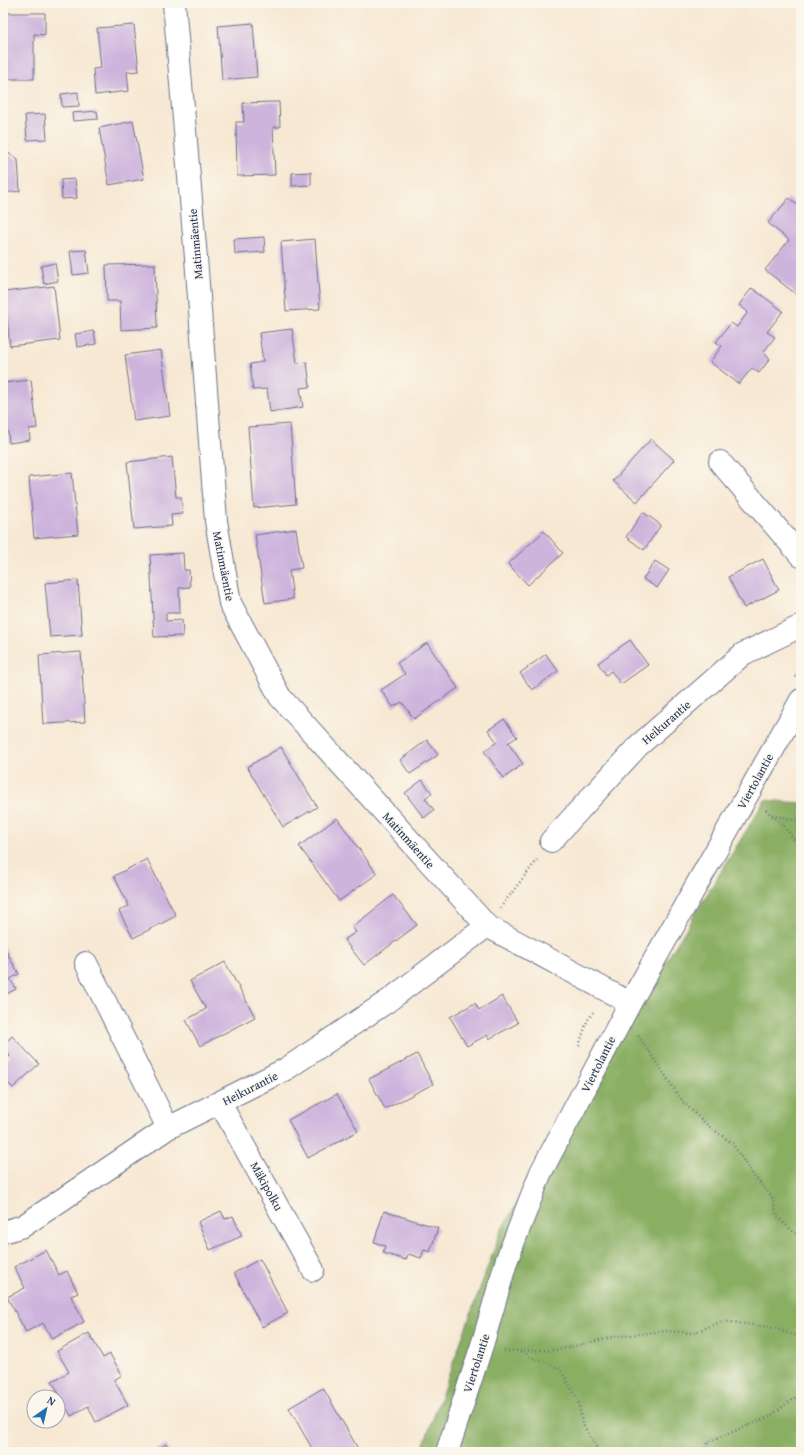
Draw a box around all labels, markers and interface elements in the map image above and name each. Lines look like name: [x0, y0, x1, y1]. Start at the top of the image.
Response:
street label: Matinmäentie: [183, 208, 207, 280]
street label: Matinmäentie: [209, 530, 239, 603]
street label: Heikurantie: [638, 696, 695, 748]
street label: Viertolantie: [733, 750, 777, 812]
street label: Matinmäentie: [379, 808, 439, 872]
street label: Viertolantie: [577, 1033, 620, 1095]
street label: Heikurantie: [219, 1067, 281, 1109]
street label: Mäkipolku: [247, 1158, 288, 1214]
street label: Viertolantie: [458, 1331, 494, 1395]
north arrow: [26, 1389, 66, 1429]
text: N: [44, 1392, 60, 1410]

